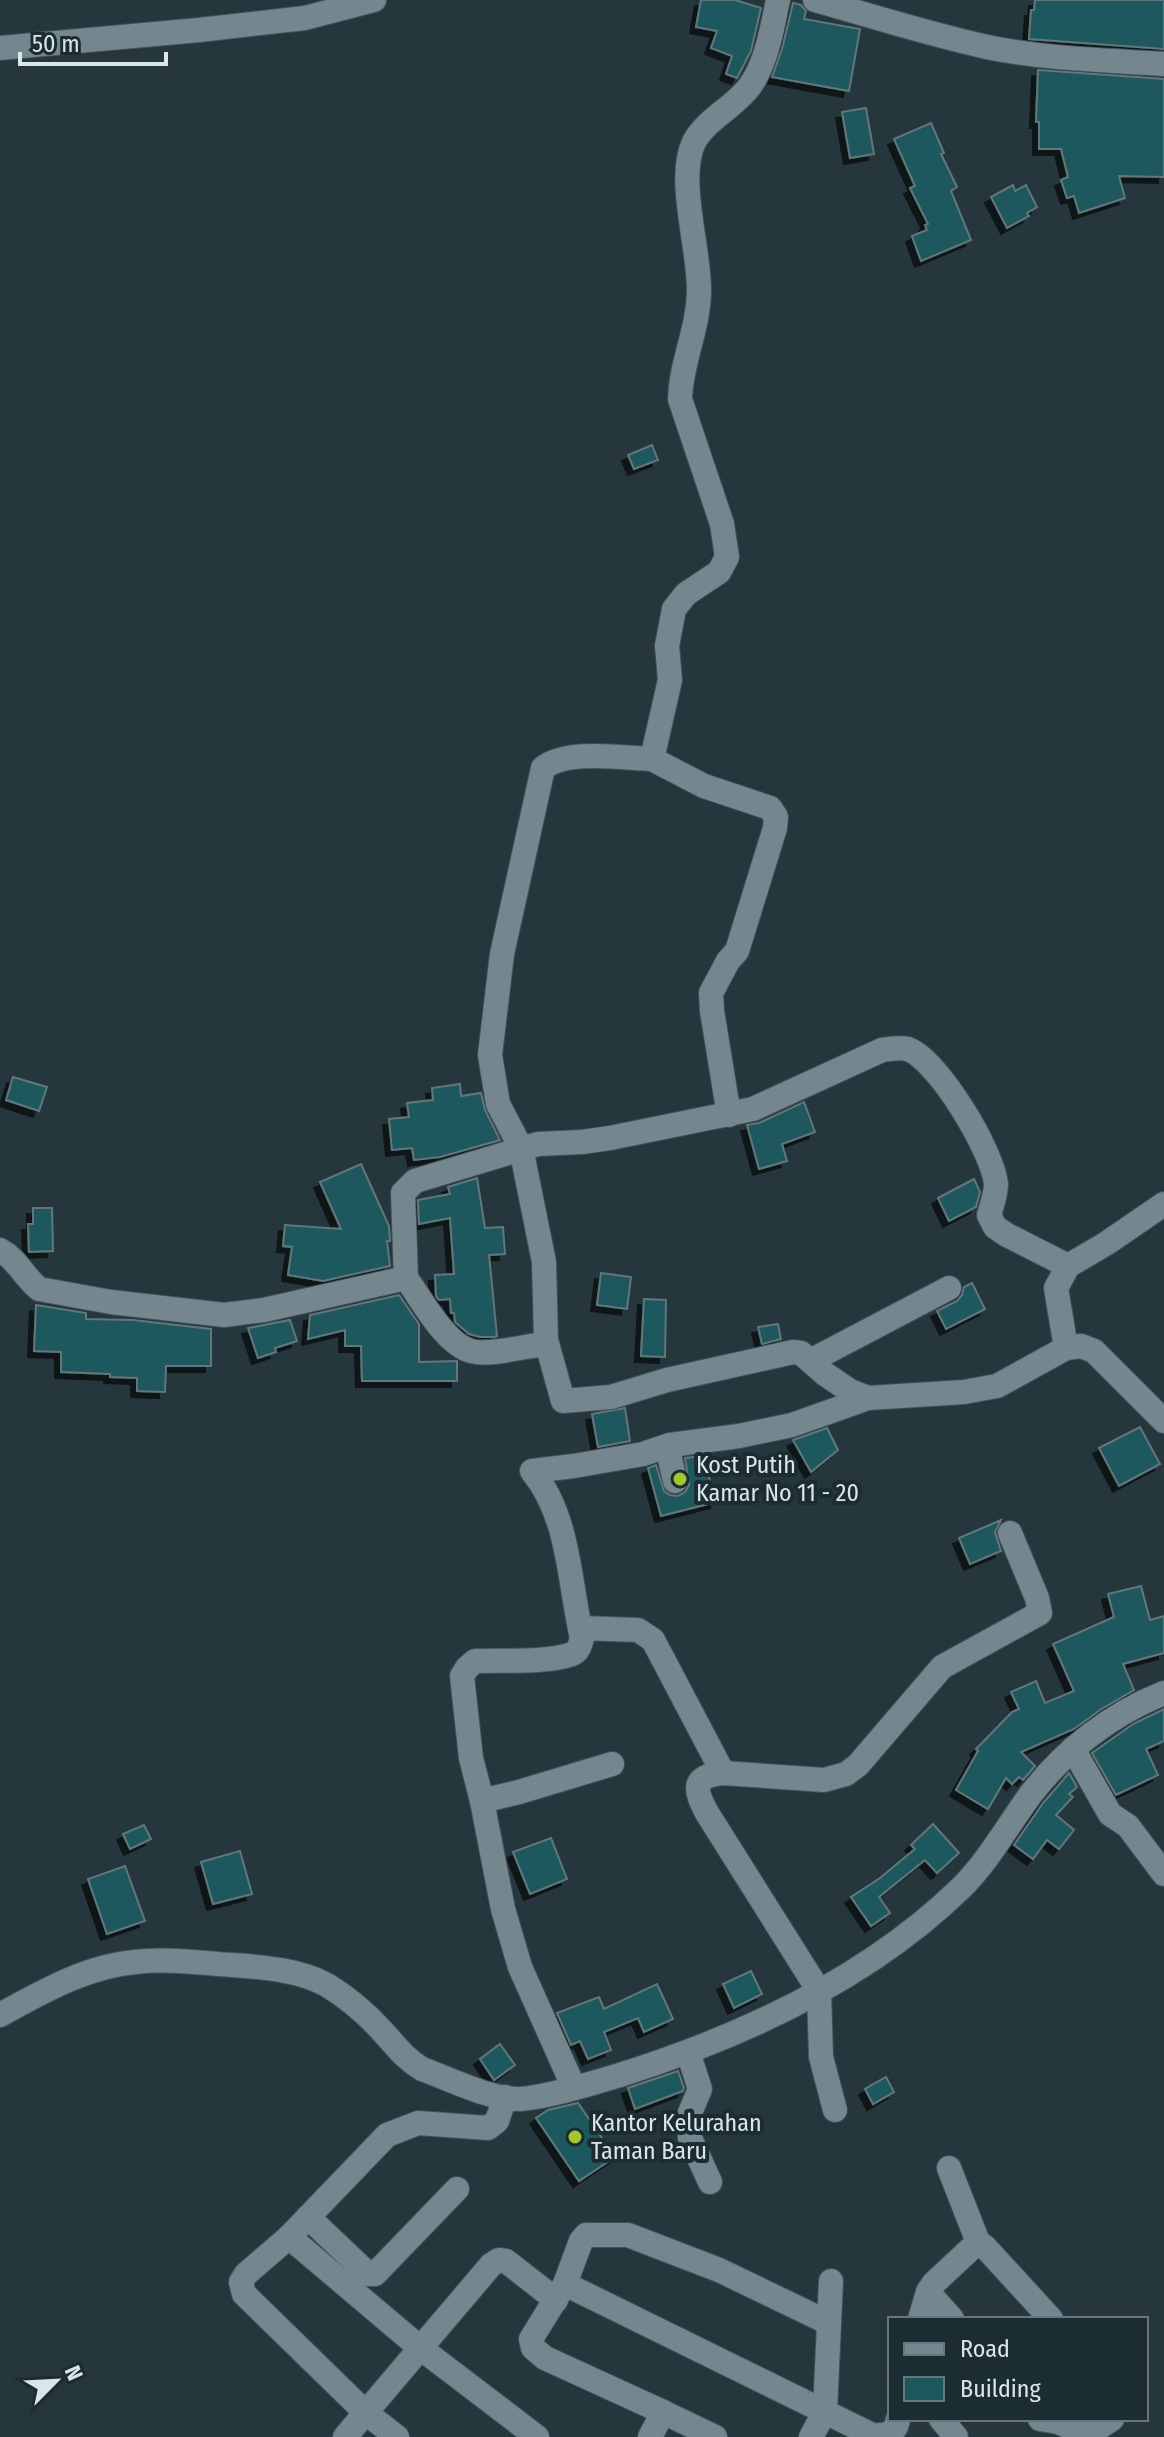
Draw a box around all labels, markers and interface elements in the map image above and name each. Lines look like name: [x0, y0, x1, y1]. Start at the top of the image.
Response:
scale bar: [20, 16, 166, 66]
text: 50 m: [32, 30, 80, 58]
place label: Kost Putih Kamar No 11 - 20: [696, 1451, 859, 1507]
marker: Kost Putih Kamar No 11 - 20: [671, 1470, 689, 1488]
place label: Kantor Kelurahan Taman Baru: [591, 2109, 762, 2165]
marker: Kantor Kelurahan Taman Baru: [566, 2128, 584, 2146]
legend: [888, 2317, 1148, 2421]
text: Road: [960, 2335, 1010, 2363]
north arrow: [16, 2341, 96, 2421]
text: N: [59, 2362, 89, 2385]
text: Building: [960, 2375, 1042, 2403]

